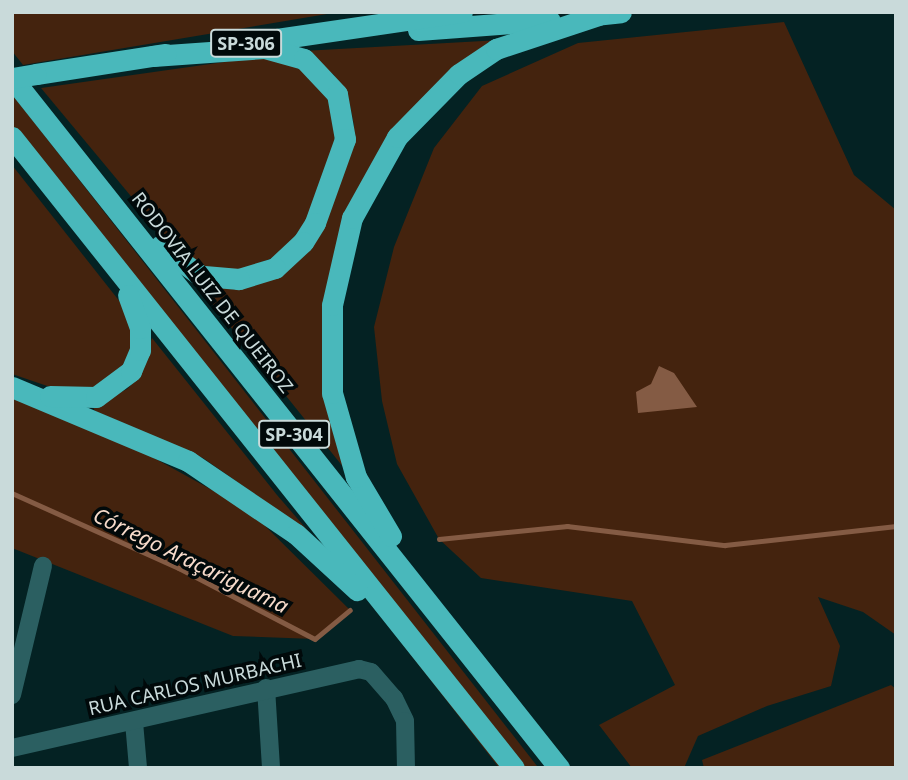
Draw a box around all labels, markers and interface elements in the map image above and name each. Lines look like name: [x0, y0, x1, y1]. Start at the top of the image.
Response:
road number: SP-306: [209, 28, 283, 58]
street label: RODOVIA LUIZ DE QUEIROZ: [127, 188, 297, 398]
road number: SP-304: [257, 420, 331, 448]
water label: Córrego Araçariguama: [89, 502, 293, 618]
street label: RUA CARLOS MURBACHI: [86, 649, 304, 721]

